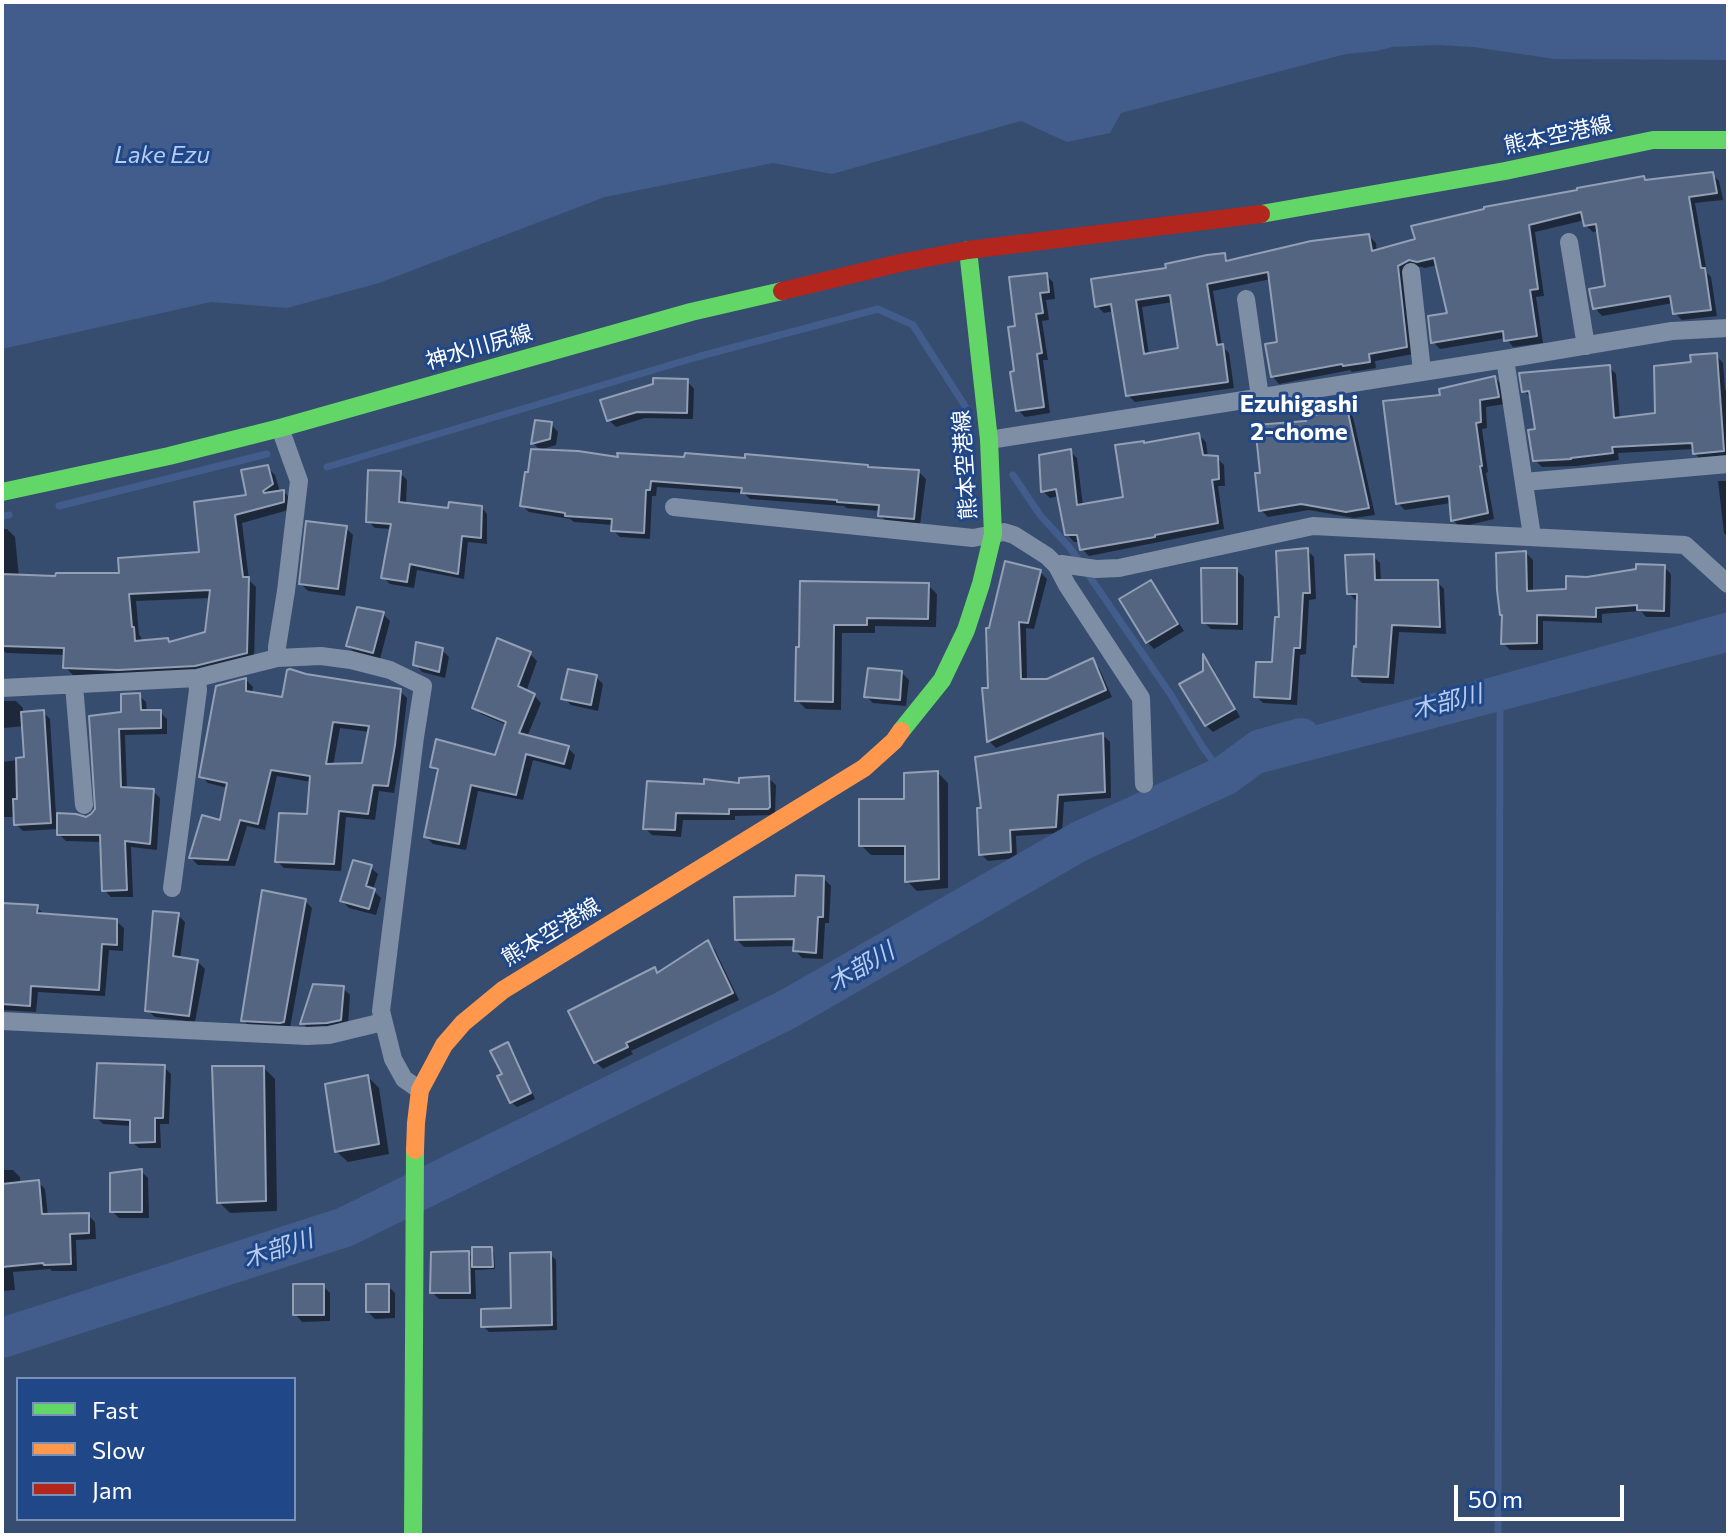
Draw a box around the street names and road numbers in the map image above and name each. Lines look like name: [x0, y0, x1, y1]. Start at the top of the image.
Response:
street label: 熊本空港線: [1501, 111, 1615, 159]
street label: 神水川尻線: [422, 319, 536, 375]
street label: 熊本空港線: [948, 409, 982, 521]
street label: 熊本空港線: [497, 892, 605, 972]

